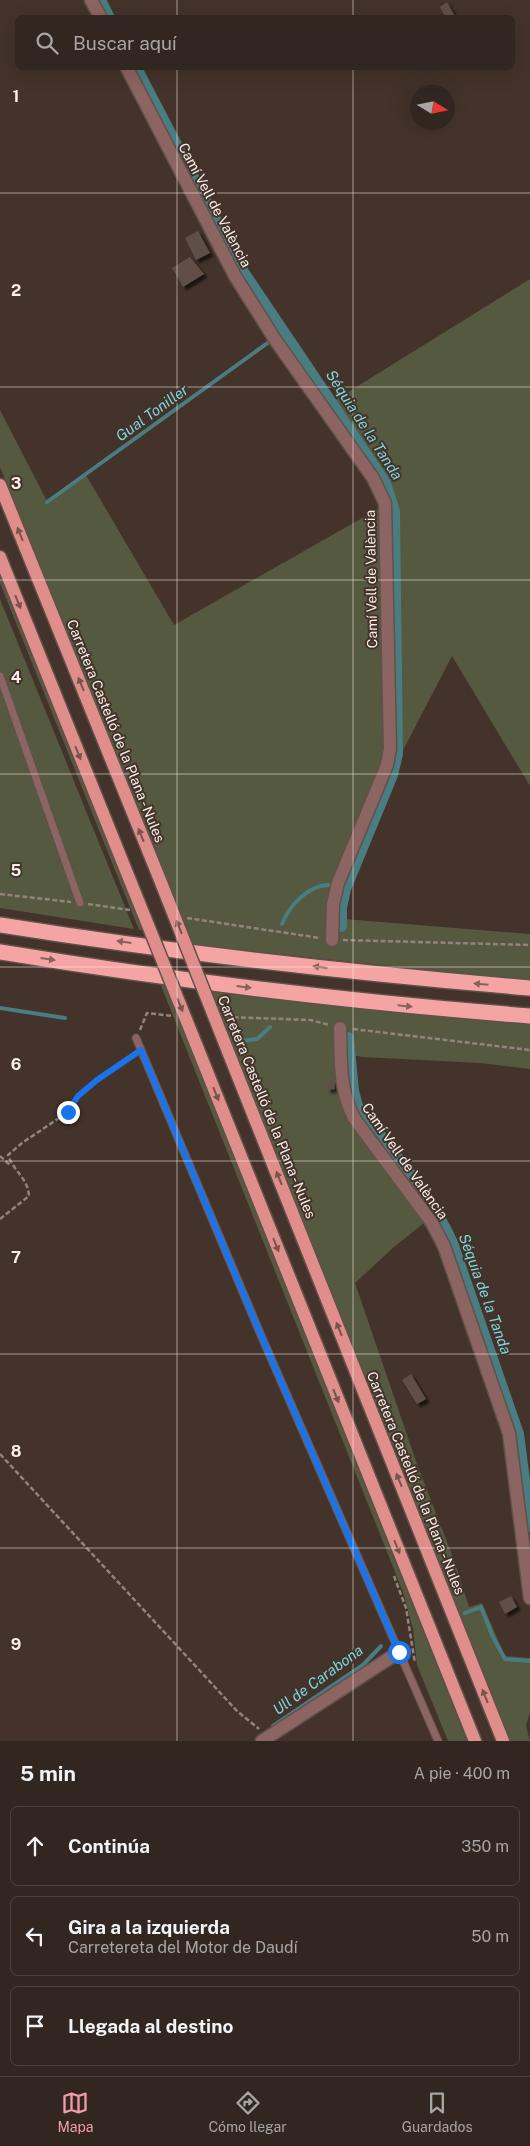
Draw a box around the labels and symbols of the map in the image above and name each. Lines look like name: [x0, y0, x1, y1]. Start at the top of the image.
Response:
north arrow: [410, 85, 455, 130]
text: 1: [13, 87, 19, 106]
street label: Camí Vell de València: [175, 140, 255, 270]
text: 2: [11, 281, 21, 300]
water label: Séquia de la Tanda: [323, 367, 406, 483]
water label: Gual Toniller: [112, 381, 191, 444]
text: 3: [11, 474, 21, 493]
street label: Camí Vell de València: [362, 510, 380, 648]
one-way arrow: [15, 527, 23, 541]
one-way arrow: [14, 595, 22, 610]
street label: Carretera Castelló de la Plana - Nules: [64, 617, 168, 845]
text: 4: [11, 668, 22, 687]
one-way arrow: [76, 677, 84, 691]
one-way arrow: [75, 746, 83, 760]
one-way arrow: [137, 828, 145, 842]
text: 5: [11, 861, 22, 880]
one-way arrow: [174, 920, 182, 934]
one-way arrow: [116, 938, 132, 946]
one-way arrow: [40, 956, 56, 964]
one-way arrow: [311, 963, 327, 971]
one-way arrow: [473, 979, 489, 987]
one-way arrow: [236, 983, 252, 991]
street label: Carretera Castelló de la Plana - Nules: [215, 993, 319, 1221]
one-way arrow: [176, 998, 184, 1012]
one-way arrow: [397, 1002, 413, 1010]
text: 6: [11, 1055, 21, 1074]
one-way arrow: [212, 1087, 220, 1101]
street label: Camí Vell de València: [359, 1100, 451, 1222]
route end: [57, 1101, 80, 1124]
one-way arrow: [274, 1171, 282, 1185]
water label: Séquia de la Tanda: [456, 1231, 515, 1357]
one-way arrow: [272, 1238, 280, 1253]
text: 7: [11, 1248, 21, 1267]
one-way arrow: [334, 1322, 342, 1336]
street label: Carretera Castelló de la Plana - Nules: [364, 1369, 468, 1597]
one-way arrow: [333, 1389, 341, 1403]
text: 8: [11, 1442, 22, 1461]
one-way arrow: [394, 1473, 402, 1487]
one-way arrow: [393, 1540, 401, 1555]
text: 9: [11, 1635, 21, 1654]
water label: Ull de Carabona: [269, 1641, 366, 1718]
route start: [388, 1641, 411, 1664]
one-way arrow: [480, 1689, 488, 1703]

